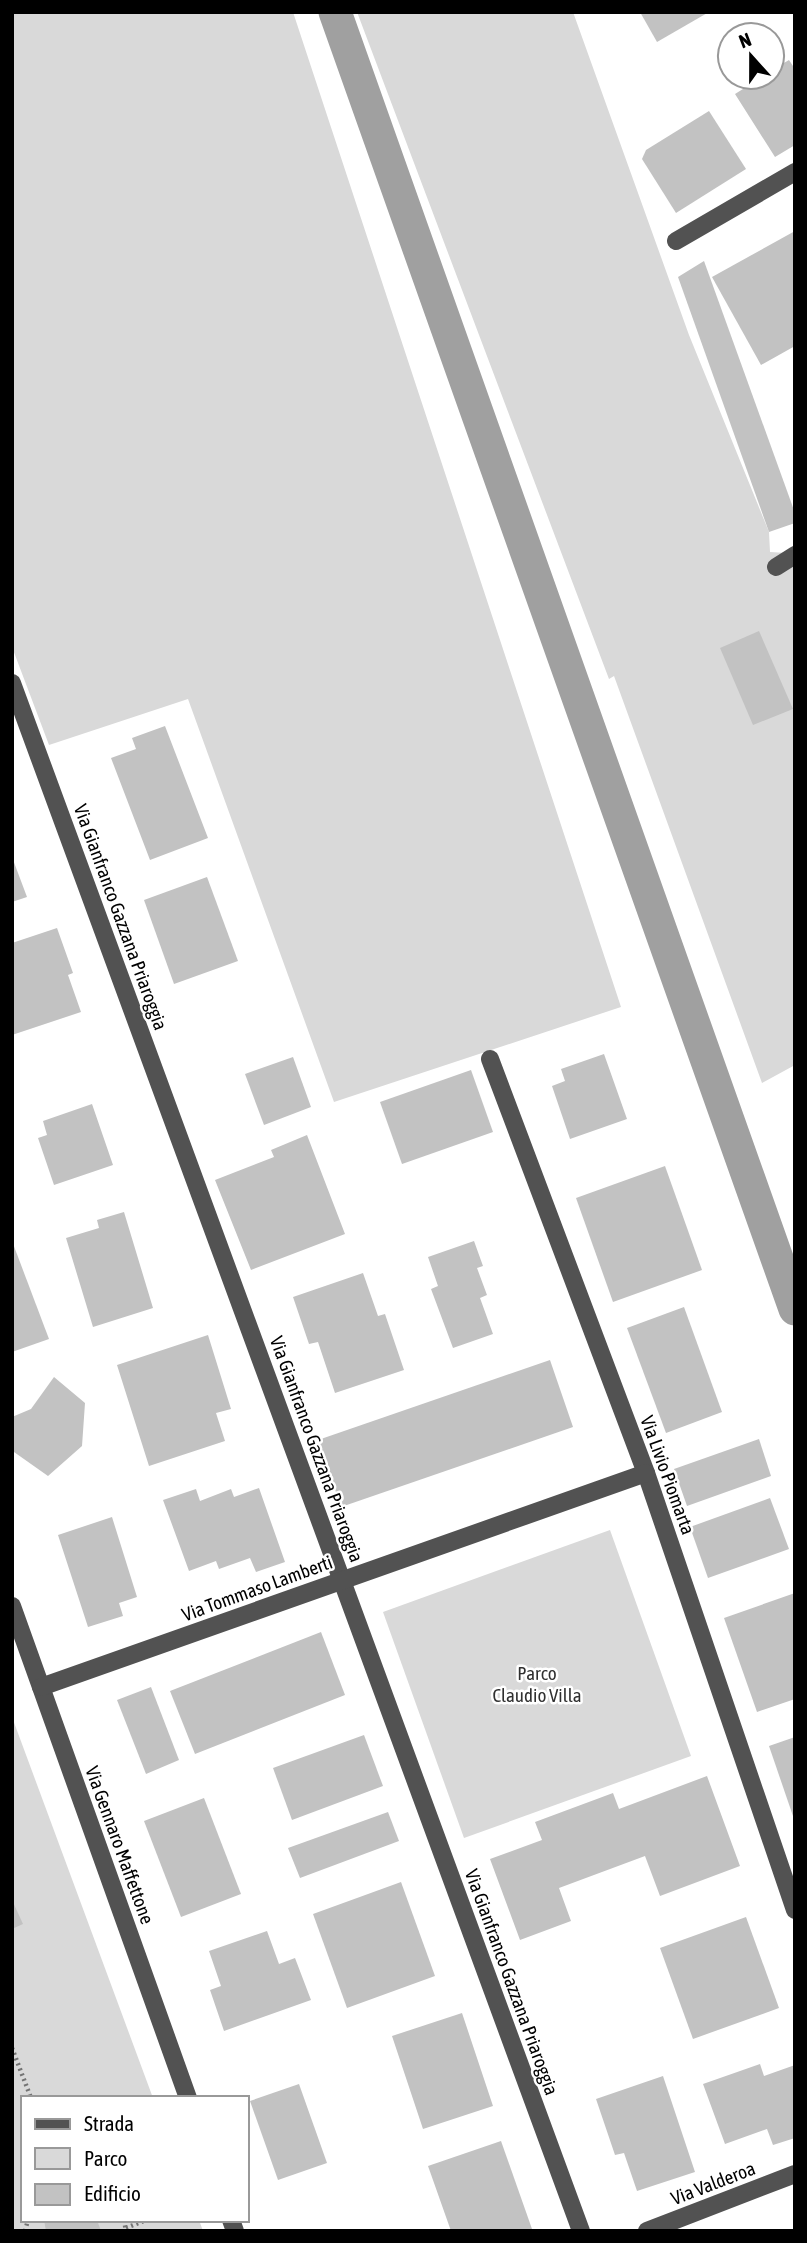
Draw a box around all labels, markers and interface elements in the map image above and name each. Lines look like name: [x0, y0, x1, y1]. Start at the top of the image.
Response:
north arrow: [716, 21, 786, 91]
text: N: [736, 28, 754, 52]
street label: Via Gianfranco Gazzana Priaroggia: [70, 801, 172, 1033]
street label: Via Gianfranco Gazzana Priaroggia: [266, 1333, 368, 1565]
street label: Via Livio Piomarta: [636, 1412, 700, 1538]
street label: Via Tommaso Lamberti: [179, 1551, 335, 1625]
park label: Parco Claudio Villa: [492, 1662, 582, 1706]
street label: Via Gennaro Maffettone: [81, 1763, 159, 1927]
street label: Via Gianfranco Gazzana Priaroggia: [461, 1866, 563, 2098]
legend: [21, 2096, 248, 2222]
text: Strada: [84, 2111, 134, 2135]
text: Parco: [84, 2146, 127, 2170]
street label: Via Valderoa: [668, 2157, 758, 2209]
text: Edificio: [84, 2181, 141, 2205]

